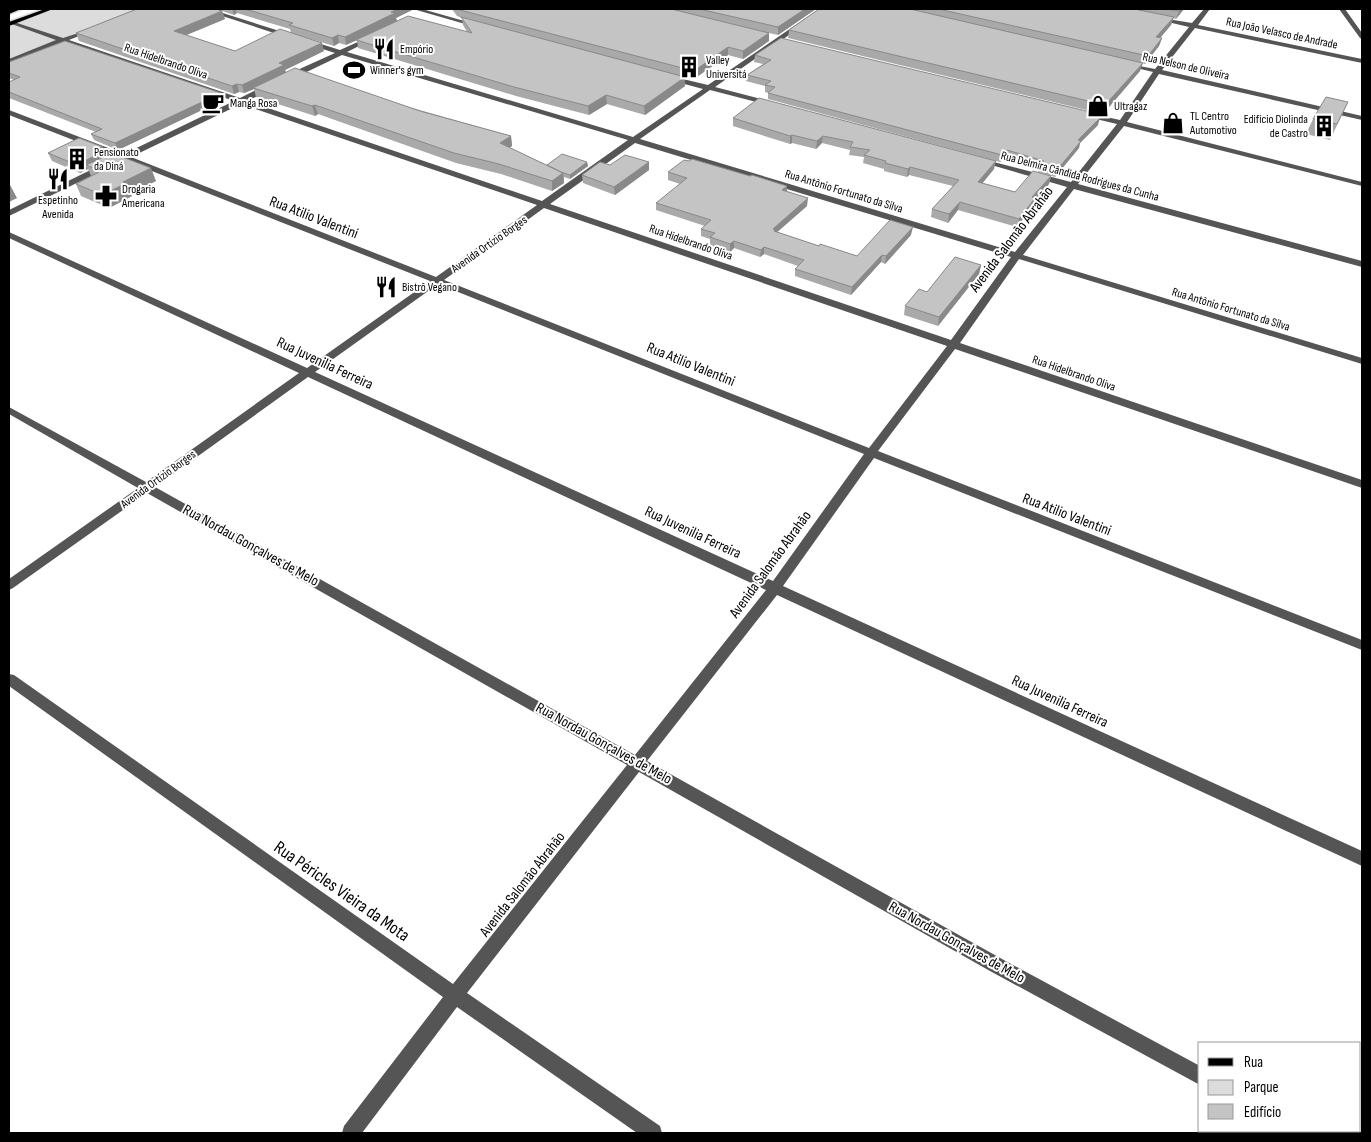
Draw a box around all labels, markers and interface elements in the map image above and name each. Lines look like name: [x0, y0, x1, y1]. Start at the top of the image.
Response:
street label: Rua João Velasco de Andrade: [1225, 14, 1339, 53]
restaurant icon: Empório: [371, 36, 397, 62]
street label: Rua Hidelbrando Oliva: [122, 40, 210, 83]
place label: Empório: [400, 42, 433, 57]
street label: Rua Nelson de Oliveira: [1141, 49, 1231, 84]
place label: Valley Universitá: [706, 53, 747, 82]
building icon: Valley Universitá: [676, 54, 702, 80]
sports icon: Winner's gym: [341, 57, 367, 83]
place label: Winner's gym: [370, 63, 424, 78]
cafe icon: Manga Rosa: [200, 90, 226, 116]
shop icon: Ultragaz: [1085, 93, 1111, 119]
place label: Manga Rosa: [230, 96, 278, 111]
place label: Ultragaz: [1114, 99, 1148, 114]
place label: TL Centro Automotivo: [1189, 109, 1237, 138]
shop icon: TL Centro Automotivo: [1160, 110, 1186, 136]
place label: Edifício Diolinda de Castro: [1244, 112, 1308, 141]
building icon: Edifício Diolinda de Castro: [1311, 113, 1337, 139]
place label: Pensionato da Diná: [94, 145, 139, 174]
building icon: Pensionato da Diná: [64, 146, 90, 172]
street label: Rua Delmira Cândida Rodrigues da Cunha: [999, 148, 1161, 205]
restaurant icon: Espetinho Avenida: [45, 166, 71, 192]
street label: Rua Antônio Fortunato da Silva: [783, 166, 905, 217]
place label: Drogaria Americana: [121, 182, 165, 211]
pharmacy icon: Drogaria Americana: [93, 183, 119, 209]
street label: Avenida Salomão Abrahão: [965, 183, 1057, 297]
street label: Rua Atilio Valentini: [267, 192, 361, 243]
place label: Espetinho Avenida: [38, 193, 78, 222]
street label: Avenida Ortízio Borges: [448, 213, 530, 277]
street label: Rua Hidelbrando Oliva: [647, 221, 735, 264]
restaurant icon: Bistrô Vegano: [373, 274, 399, 300]
place label: Bistrô Vegano: [402, 280, 457, 295]
street label: Rua Antônio Fortunato da Silva: [1170, 284, 1292, 335]
street label: Rua Juvenilia Ferreira: [274, 333, 376, 394]
street label: Rua Atilio Valentini: [644, 338, 738, 391]
street label: Rua Hidelbrando Oliva: [1030, 352, 1118, 395]
street label: Avenida Ortízio Borges: [117, 447, 199, 512]
street label: Rua Atilio Valentini: [1020, 489, 1114, 540]
street label: Rua Nordau Gonçalves de Melo: [179, 500, 322, 591]
street label: Rua Juvenilia Ferreira: [642, 502, 744, 563]
street label: Avenida Salomão Abrahão: [725, 507, 816, 622]
street label: Rua Juvenilia Ferreira: [1009, 671, 1111, 732]
street label: Rua Nordau Gonçalves de Melo: [532, 698, 675, 789]
street label: Avenida Salomão Abrahão: [475, 828, 569, 941]
street label: Rua Péricles Vieira da Mota: [270, 837, 414, 946]
street label: Rua Nordau Gonçalves de Melo: [885, 897, 1028, 988]
legend: [1198, 1042, 1361, 1132]
text: Rua: [1244, 1053, 1263, 1072]
text: Parque: [1244, 1078, 1279, 1097]
text: Edifício: [1244, 1103, 1281, 1122]

